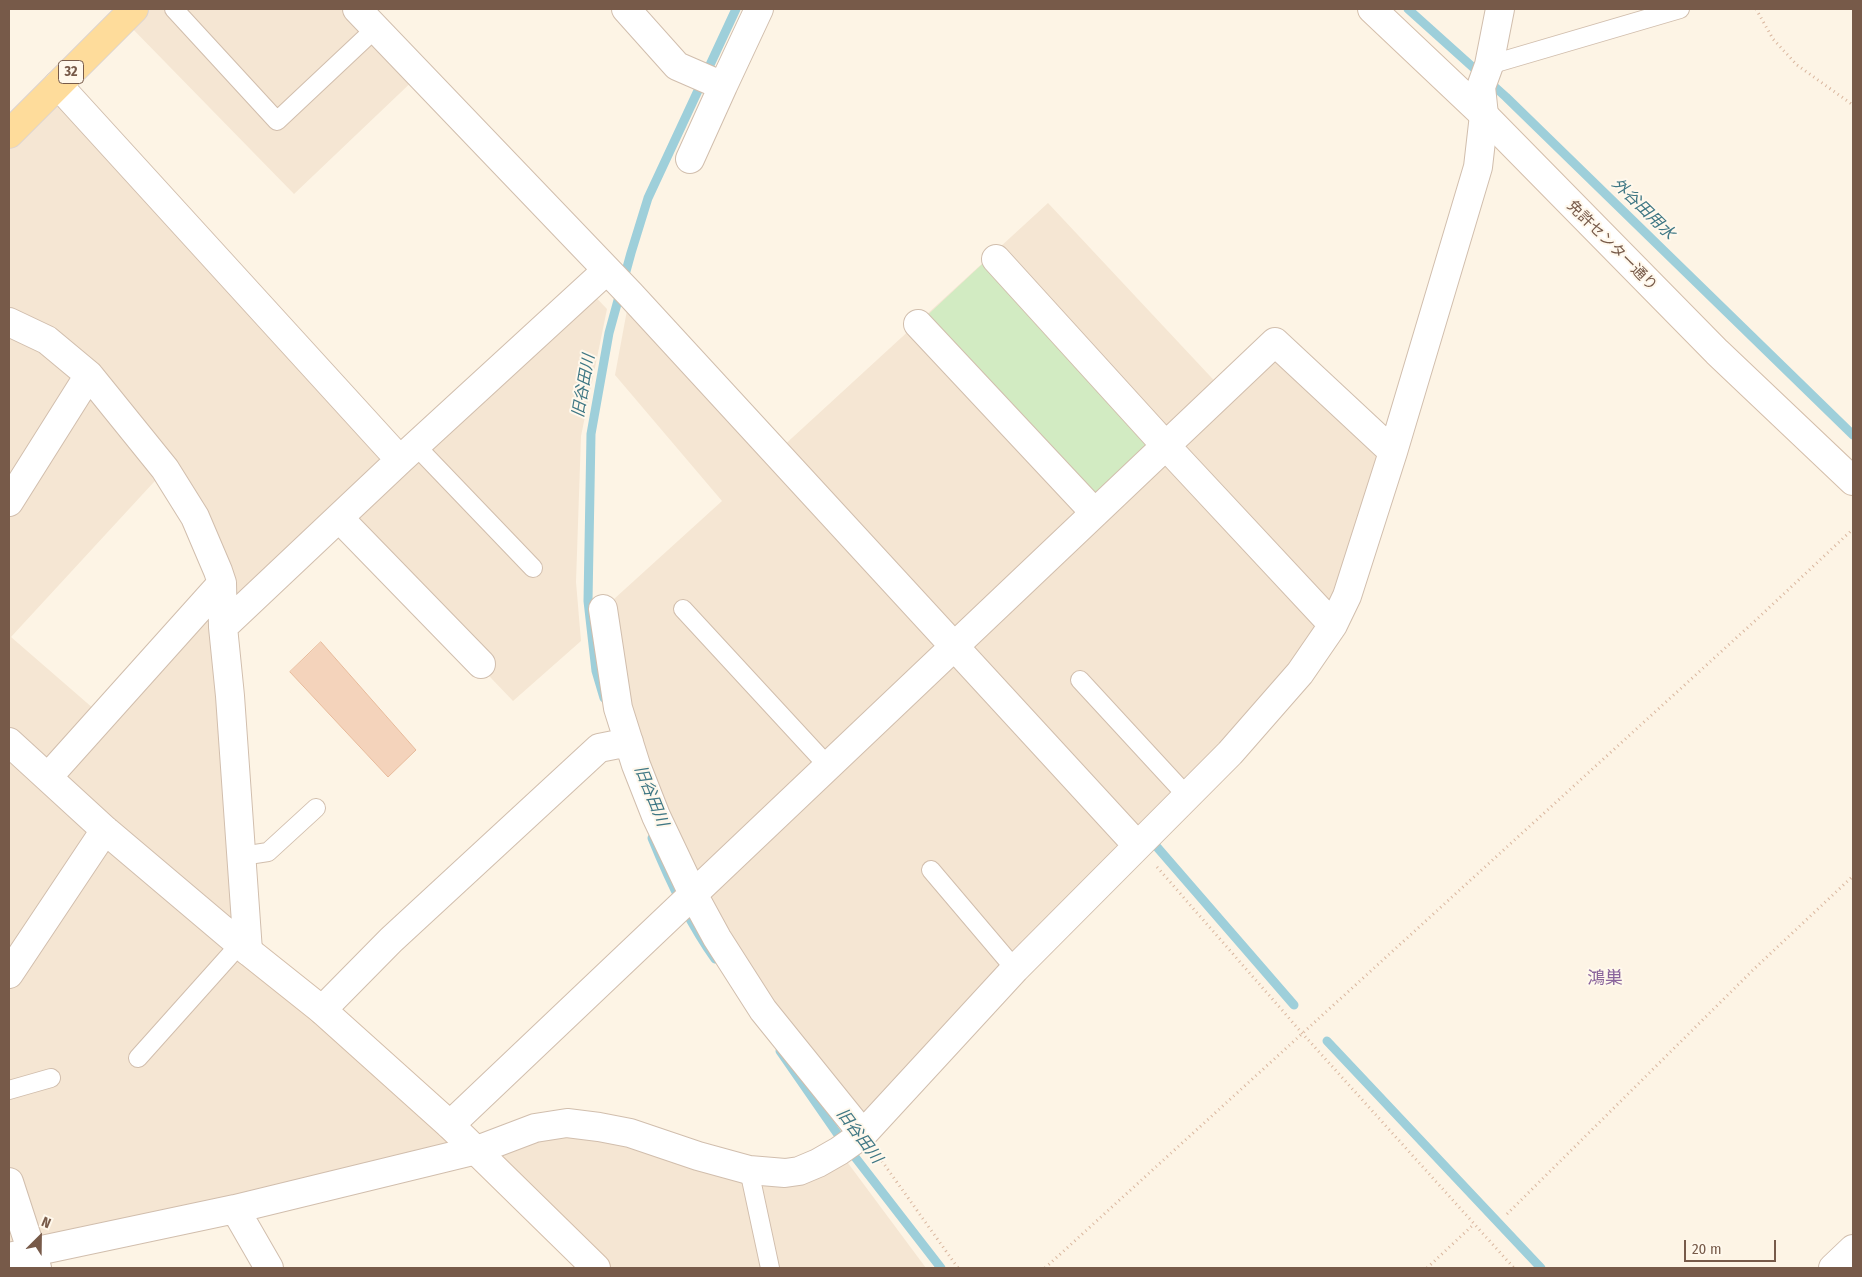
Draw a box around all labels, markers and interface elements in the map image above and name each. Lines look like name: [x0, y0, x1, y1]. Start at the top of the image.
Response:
road number: 32: [58, 61, 84, 84]
water label: 外谷田用水: [1608, 174, 1678, 244]
street label: 免許センター通り: [1563, 197, 1661, 295]
water label: 旧谷田川: [569, 353, 599, 419]
water label: 旧谷田川: [630, 763, 672, 829]
district label: 鴻巣: [1587, 968, 1623, 990]
water label: 旧谷田川: [832, 1105, 886, 1167]
north arrow: [15, 1212, 65, 1262]
text: N: [39, 1213, 53, 1232]
scale bar: [1687, 1230, 1780, 1262]
text: 20 m: [1692, 1240, 1722, 1258]

